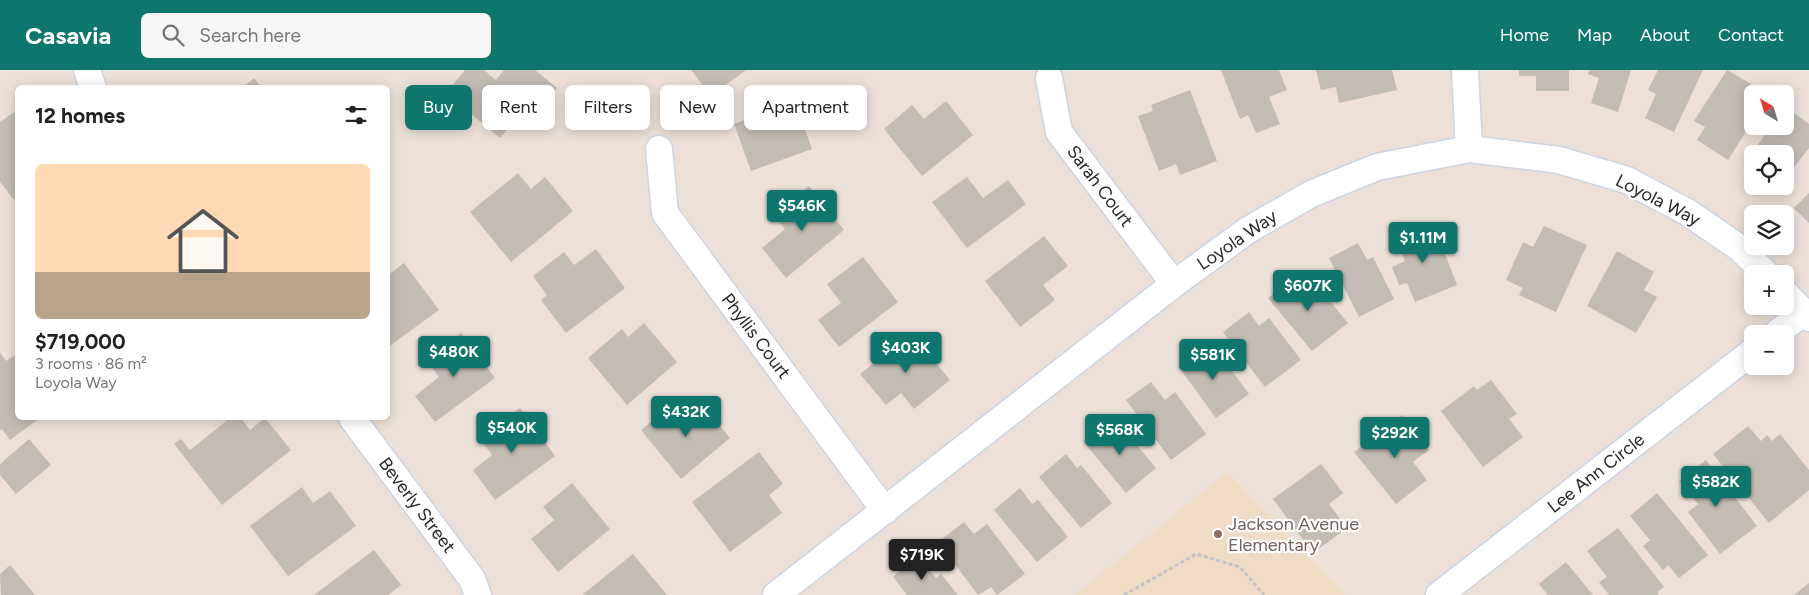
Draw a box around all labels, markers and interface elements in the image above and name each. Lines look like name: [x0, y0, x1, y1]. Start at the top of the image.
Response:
search box: [141, 13, 491, 58]
text: Casavia: [25, 21, 111, 50]
icon: search: [159, 21, 187, 49]
text: Search here: [199, 24, 301, 47]
text: Home: [1500, 24, 1549, 46]
text: Map: [1577, 24, 1612, 46]
text: About: [1640, 24, 1690, 46]
text: Contact: [1718, 24, 1784, 46]
chip: Buy: [405, 85, 472, 130]
chip: Rent: [482, 85, 555, 130]
chip: Filters: [565, 85, 650, 130]
chip: New: [660, 85, 734, 130]
chip: Apartment: [744, 85, 867, 130]
north arrow: [1744, 85, 1794, 135]
map controls: [1744, 85, 1794, 375]
icon: filters: [342, 101, 370, 129]
text: 12 homes: [35, 103, 125, 128]
street label: Sarah Court: [1062, 141, 1138, 231]
button: locate: [1744, 145, 1794, 195]
street label: Loyola Way: [1612, 169, 1704, 231]
pin: $546K: [767, 190, 837, 232]
icon: home: [158, 196, 248, 286]
text: $546K: [778, 196, 826, 215]
street label: Loyola Way: [1193, 205, 1282, 275]
button: layers: [1744, 205, 1794, 255]
pin: $1.11M: [1382, 222, 1464, 264]
text: $1.11M: [1400, 228, 1446, 247]
button: +: [1744, 265, 1794, 315]
pin: $607K: [1273, 270, 1343, 312]
text: $607K: [1284, 276, 1332, 295]
street label: Phyllis Court: [717, 289, 795, 383]
button: −: [1744, 325, 1794, 375]
text: $719,000: [35, 329, 126, 354]
pin: $403K: [871, 332, 941, 374]
pin: $480K: [419, 336, 489, 378]
text: $403K: [882, 338, 930, 357]
pin: $581K: [1178, 338, 1248, 381]
text: $480K: [429, 342, 479, 361]
text: $581K: [1190, 345, 1236, 364]
text: 3 rooms · 86 m²: [35, 354, 147, 373]
text: Loyola Way: [35, 373, 117, 392]
pin: $432K: [651, 396, 721, 438]
text: $432K: [662, 402, 710, 421]
pin: $540K: [477, 412, 547, 454]
pin: $568K: [1085, 414, 1155, 456]
pin: $292K: [1360, 416, 1430, 459]
text: $540K: [487, 418, 537, 437]
text: $568K: [1096, 420, 1144, 439]
text: $292K: [1371, 423, 1419, 442]
street label: Lee Ann Circle: [1543, 428, 1649, 518]
street label: Beverly Street: [374, 453, 460, 557]
pin: $582K: [1681, 466, 1751, 508]
text: $582K: [1692, 472, 1740, 491]
place label: Jackson Avenue Elementary: [1228, 513, 1359, 556]
marker: Jackson Avenue Elementary: [1212, 528, 1224, 540]
pin: $719K: [887, 538, 957, 581]
text: $719K: [900, 545, 944, 564]

